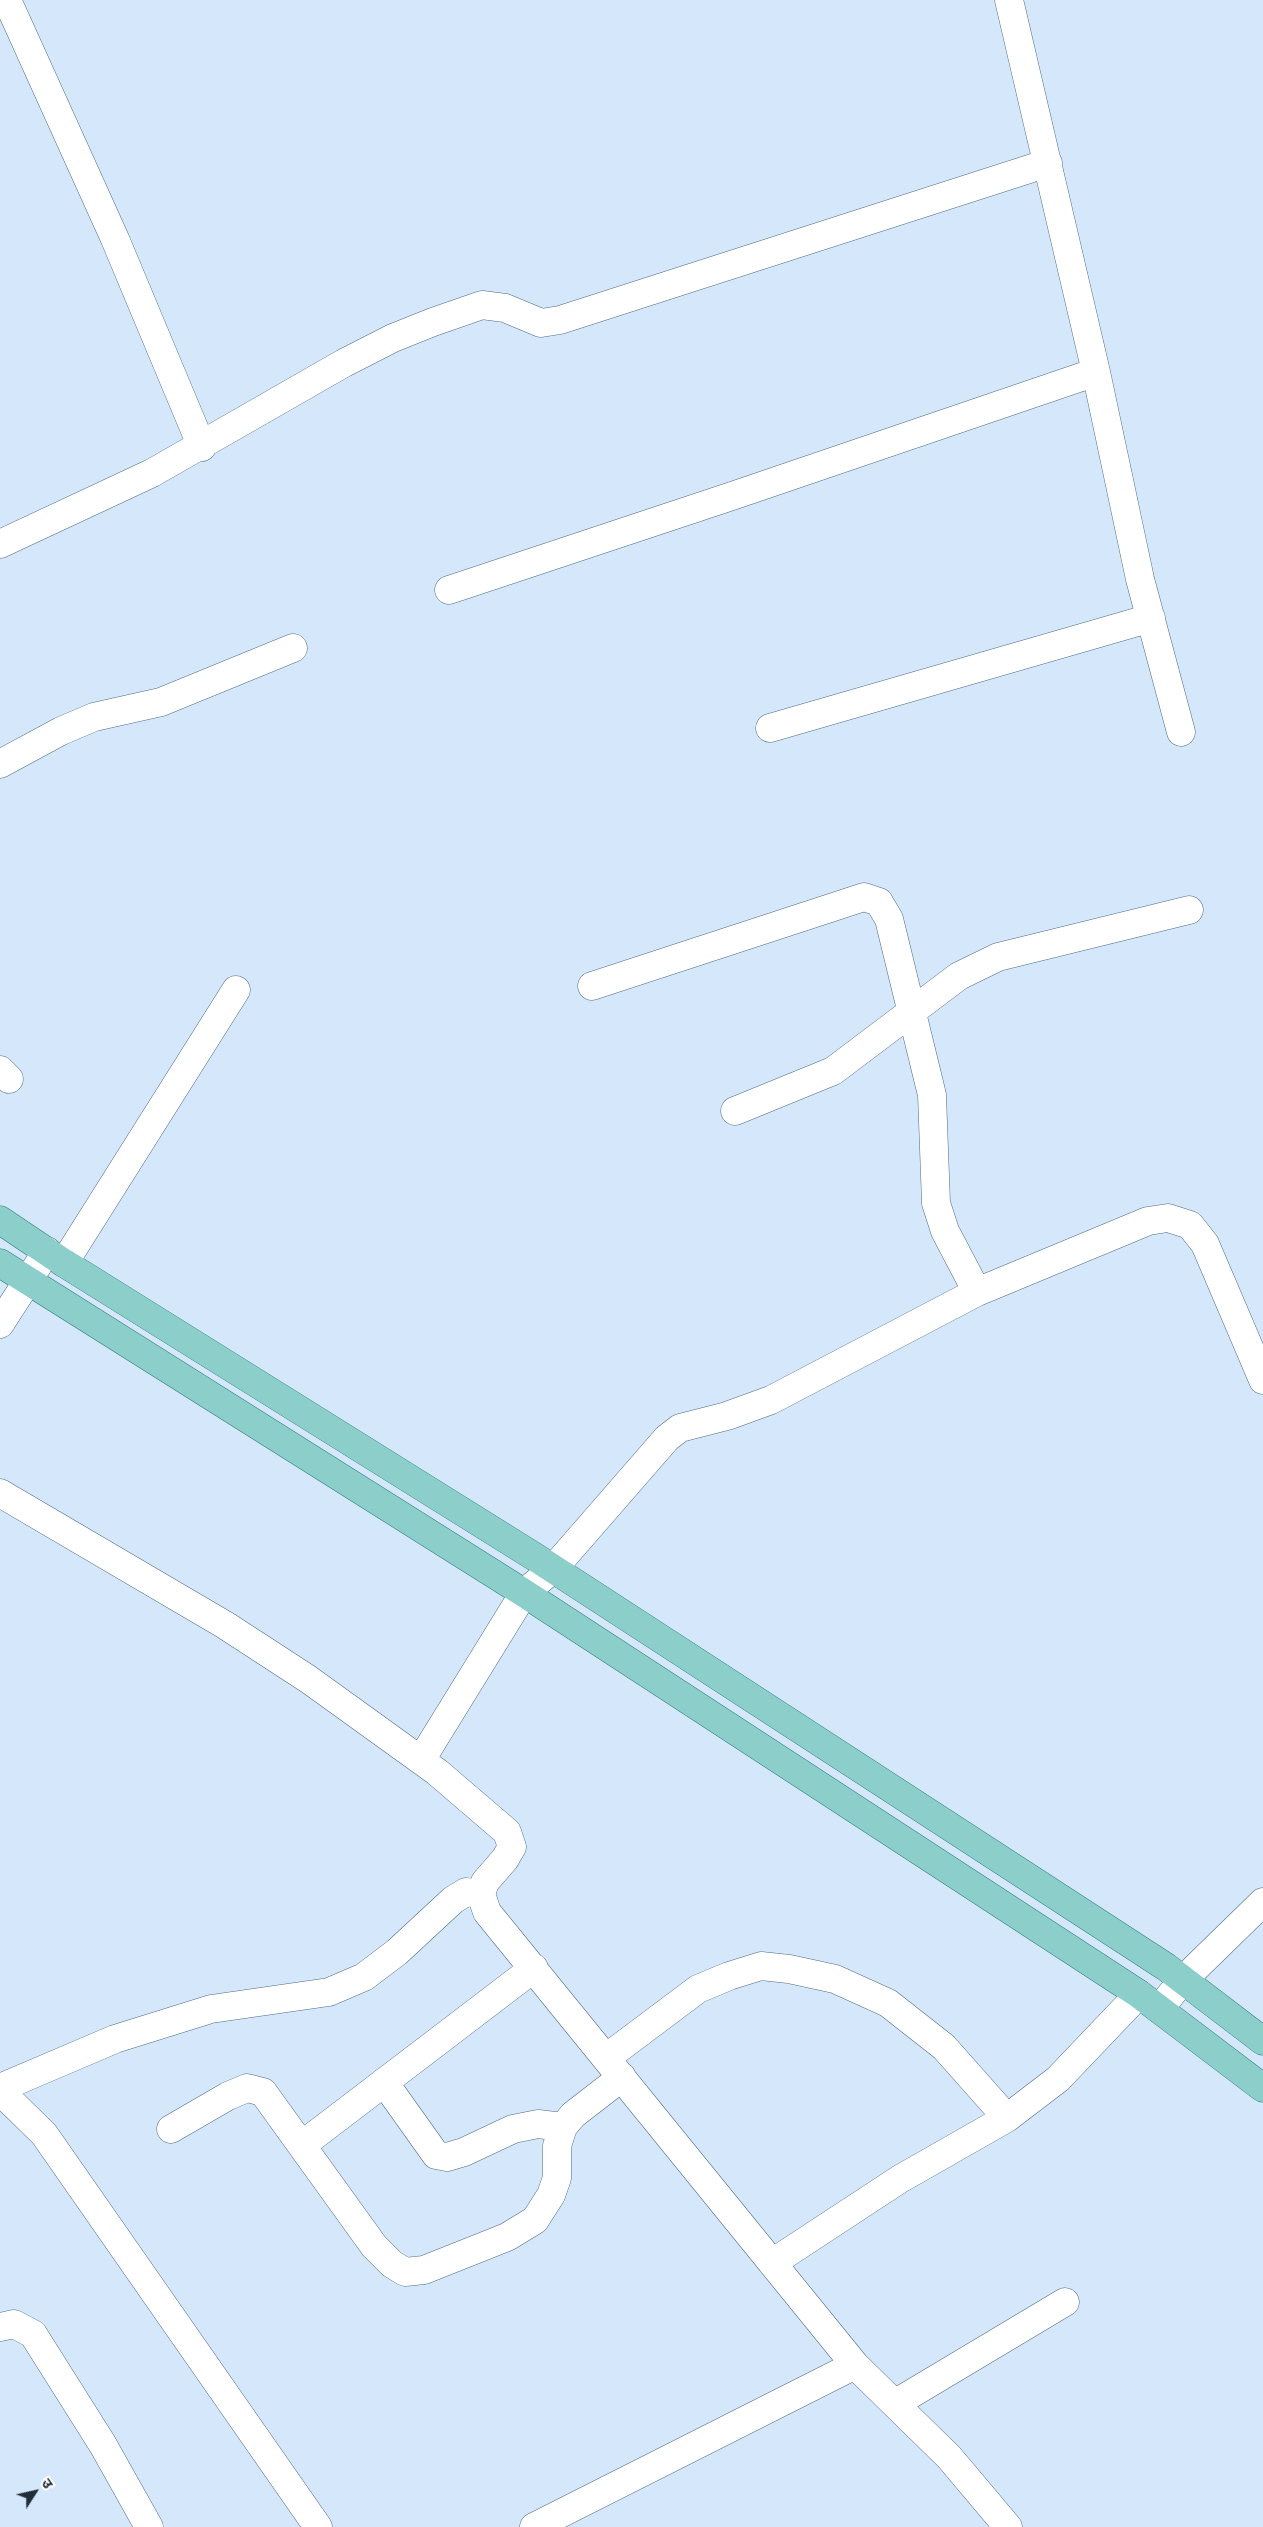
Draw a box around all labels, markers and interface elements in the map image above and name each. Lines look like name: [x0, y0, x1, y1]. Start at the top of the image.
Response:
north arrow: [10, 2467, 60, 2517]
text: उ: [38, 2475, 57, 2492]

